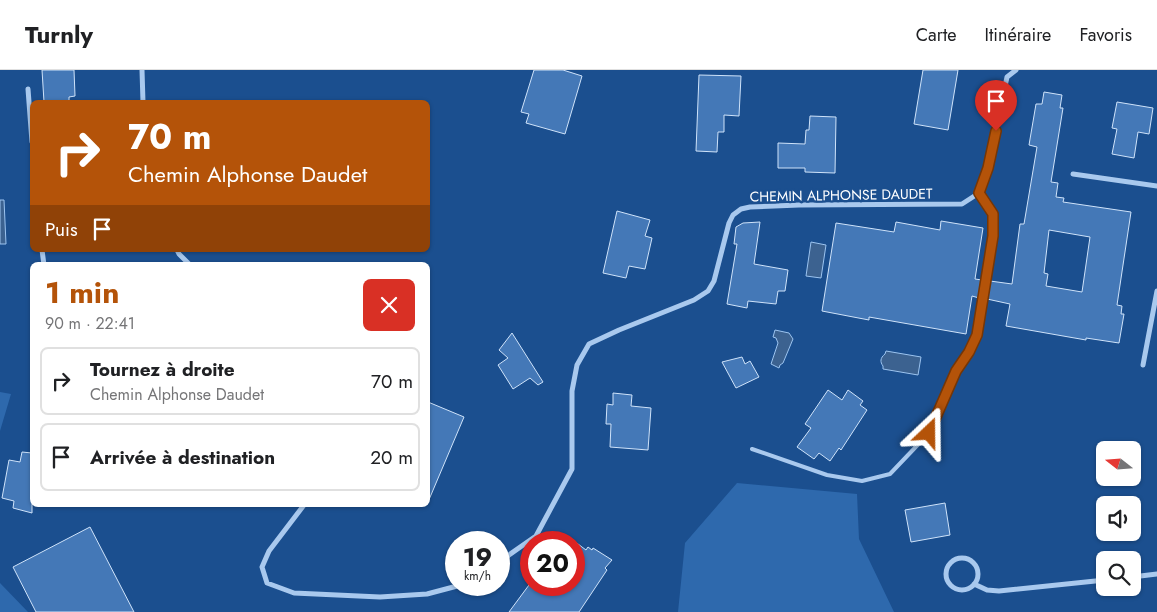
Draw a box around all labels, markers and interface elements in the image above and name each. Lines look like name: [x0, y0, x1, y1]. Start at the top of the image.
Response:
text: Turnly: [25, 17, 93, 52]
text: Carte: [916, 22, 957, 48]
text: Itinéraire: [985, 22, 1051, 48]
text: Favoris: [1079, 22, 1132, 48]
pin: [975, 80, 1017, 131]
icon: arrive: [982, 87, 1010, 115]
text: 70 m: [128, 112, 211, 162]
icon: right: [45, 120, 110, 185]
text: Chemin Alphonse Daudet: [128, 158, 367, 190]
street label: CHEMIN ALPHONSE DAUDET: [750, 183, 933, 207]
icon: arrive: [88, 215, 116, 243]
text: Puis: [45, 216, 78, 243]
text: 1 min: [45, 271, 119, 314]
button: close: [363, 279, 415, 331]
text: 90 m · 22:41: [45, 312, 135, 335]
text: Tournez à droite: [90, 356, 235, 383]
icon: right: [47, 367, 75, 395]
text: 70 m: [371, 368, 413, 395]
text: Chemin Alphonse Daudet: [90, 383, 264, 406]
position arrow: [902, 406, 954, 458]
north arrow: [1096, 441, 1141, 486]
map controls: [1096, 441, 1141, 596]
icon: arrive: [47, 443, 75, 471]
text: Arrivée à destination: [90, 444, 275, 471]
text: 20 m: [370, 444, 413, 471]
button: sound: [1096, 496, 1141, 541]
speed limit sign: 20: [520, 531, 585, 596]
text: 19: [463, 539, 492, 575]
button: search: [1096, 551, 1141, 596]
text: km/h: [464, 567, 491, 585]

